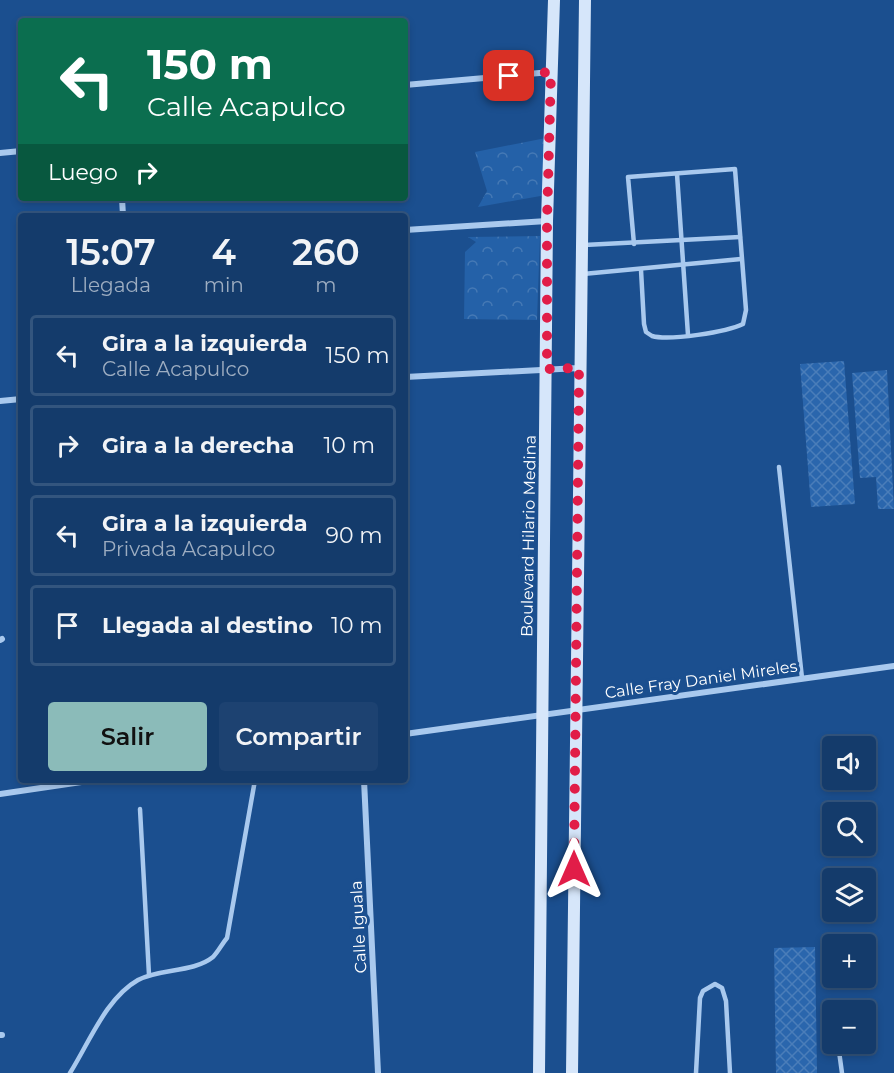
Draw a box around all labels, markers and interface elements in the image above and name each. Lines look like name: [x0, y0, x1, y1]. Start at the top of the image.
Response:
text: 150 m: [147, 38, 273, 90]
icon: left: [48, 42, 126, 120]
pin: [483, 50, 534, 101]
icon: arrive: [492, 59, 525, 92]
text: Calle Acapulco: [147, 90, 346, 123]
icon: right: [130, 156, 163, 189]
text: Luego: [48, 159, 118, 186]
text: 15:07: [66, 230, 156, 274]
text: 4: [212, 230, 236, 274]
text: 260: [292, 230, 360, 274]
text: Llegada: [71, 273, 151, 297]
text: min: [204, 273, 244, 297]
text: m: [315, 273, 337, 297]
text: Gira a la izquierda: [102, 330, 308, 357]
icon: left: [51, 339, 84, 372]
text: 150 m: [326, 342, 390, 369]
text: Calle Acapulco: [102, 357, 249, 381]
icon: right: [51, 429, 84, 462]
text: Gira a la derecha: [102, 432, 294, 459]
text: 10 m: [323, 432, 375, 459]
street label: Boulevard Hilario Medina: [517, 435, 540, 637]
text: Gira a la izquierda: [102, 510, 308, 537]
icon: left: [51, 519, 84, 552]
text: 90 m: [326, 522, 383, 549]
text: Privada Acapulco: [102, 537, 275, 561]
icon: arrive: [51, 609, 84, 642]
text: Llegada al destino: [102, 612, 313, 639]
text: 10 m: [331, 612, 383, 639]
street label: Calle Fray Daniel Mireles: [604, 657, 799, 702]
button: Salir: [48, 702, 207, 771]
button: Compartir: [219, 702, 378, 771]
map controls: [822, 736, 876, 1054]
button: sound: [822, 736, 876, 790]
button: search: [822, 802, 876, 856]
position arrow: [542, 837, 606, 901]
button: layers: [822, 868, 876, 922]
street label: Calle Iguala: [347, 880, 370, 974]
button: +: [822, 934, 876, 988]
button: −: [822, 1000, 876, 1054]

